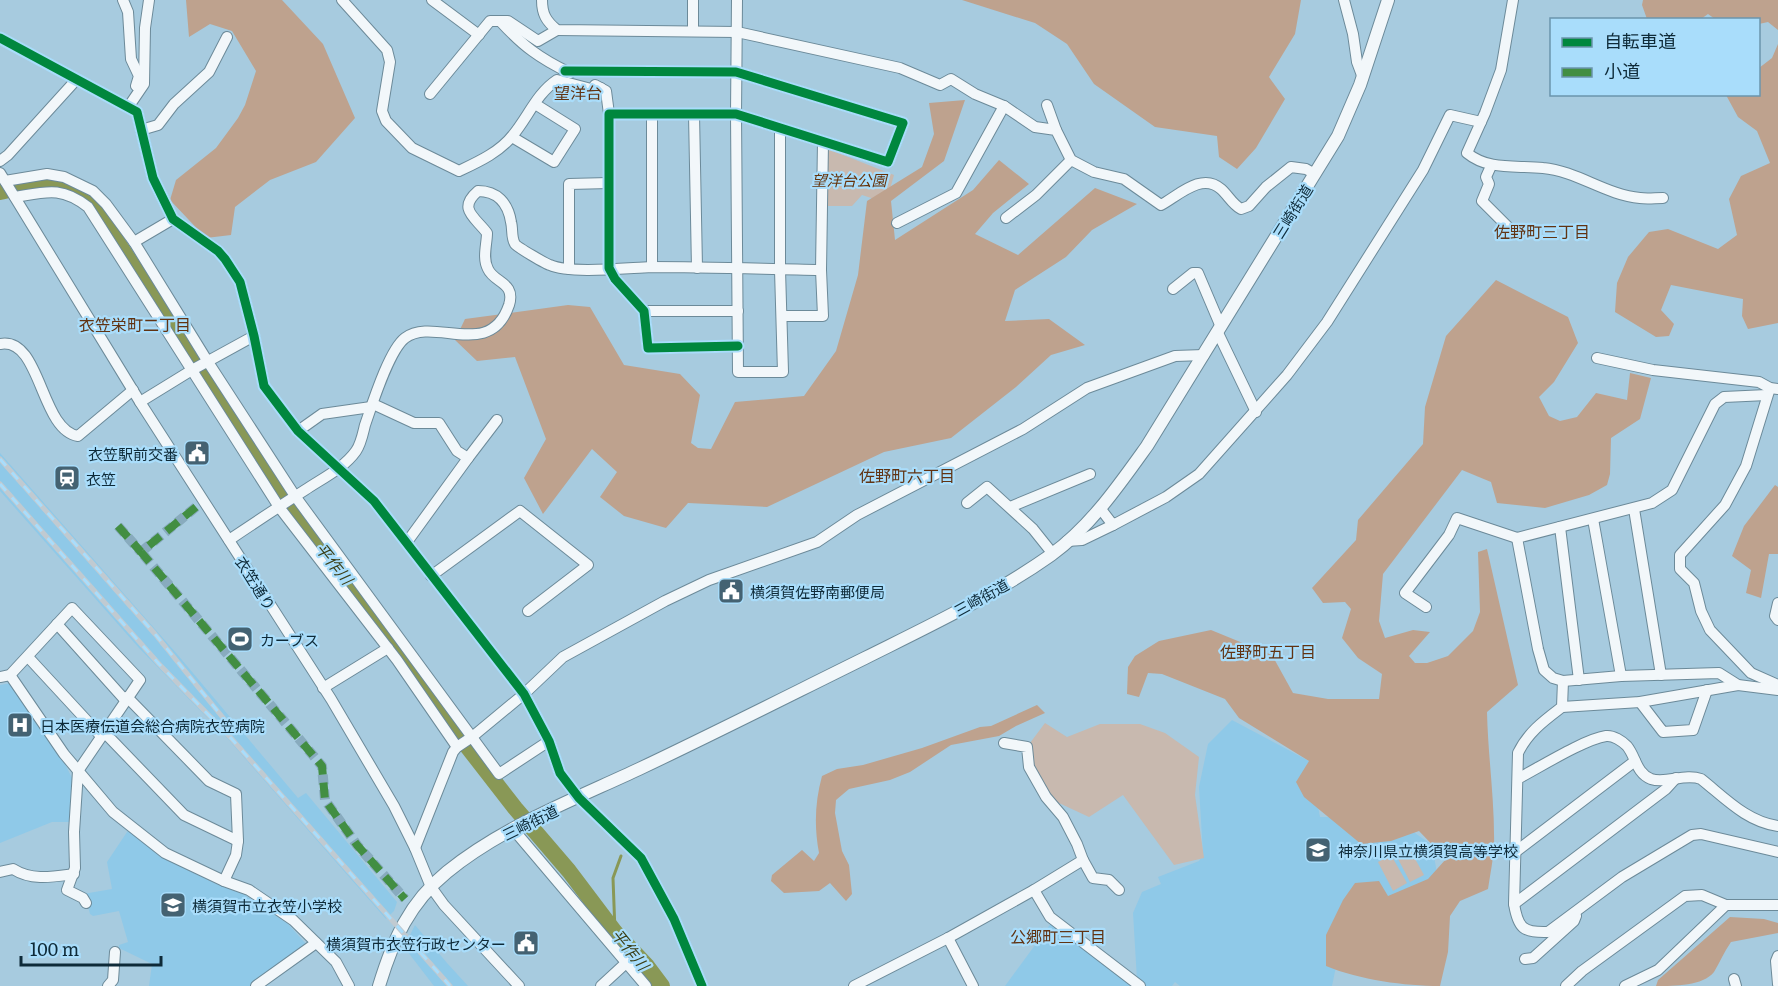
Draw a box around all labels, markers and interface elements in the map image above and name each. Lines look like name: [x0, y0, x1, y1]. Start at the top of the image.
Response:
legend: [1550, 18, 1760, 96]
text: 自転車道: [1604, 27, 1676, 54]
text: 小道: [1604, 57, 1640, 84]
district label: 望洋台: [554, 80, 602, 104]
park label: 望洋台公園: [811, 168, 888, 191]
street label: 三崎街道: [1266, 179, 1318, 243]
district label: 佐野町三丁目: [1494, 219, 1590, 243]
district label: 衣笠栄町二丁目: [79, 312, 191, 336]
public building icon: 衣笠駅前交番: [182, 438, 212, 468]
place label: 衣笠駅前交番: [88, 442, 178, 465]
station icon: 衣笠: [52, 463, 82, 493]
district label: 佐野町六丁目: [859, 463, 955, 487]
place label: 衣笠: [86, 467, 116, 490]
water label: 平作川: [311, 537, 361, 591]
street label: 衣笠通り: [230, 551, 282, 615]
street label: 三崎街道: [949, 572, 1013, 622]
public building icon: 横須賀佐野南郵便局: [716, 576, 746, 606]
place label: 横須賀佐野南郵便局: [750, 580, 885, 603]
sports icon: カーブス: [225, 624, 255, 654]
place label: カーブス: [260, 628, 319, 651]
district label: 佐野町五丁目: [1220, 639, 1316, 663]
hospital icon: 日本医療伝道会総合病院衣笠病院: [5, 710, 35, 740]
place label: 日本医療伝道会総合病院衣笠病院: [40, 714, 265, 737]
street label: 三崎街道: [498, 799, 562, 845]
school or university icon: 神奈川県立横須賀高等学校: [1303, 835, 1333, 865]
place label: 神奈川県立横須賀高等学校: [1338, 839, 1518, 862]
school or university icon: 横須賀市立衣笠小学校: [158, 890, 188, 920]
place label: 横須賀市立衣笠小学校: [192, 894, 342, 917]
water label: 平作川: [607, 923, 657, 977]
district label: 公郷町三丁目: [1010, 924, 1106, 948]
public building icon: 横須賀市衣笠行政センター: [511, 928, 541, 958]
scale bar: [21, 929, 160, 967]
place label: 横須賀市衣笠行政センター: [326, 932, 506, 955]
text: 100 m: [30, 935, 79, 962]

